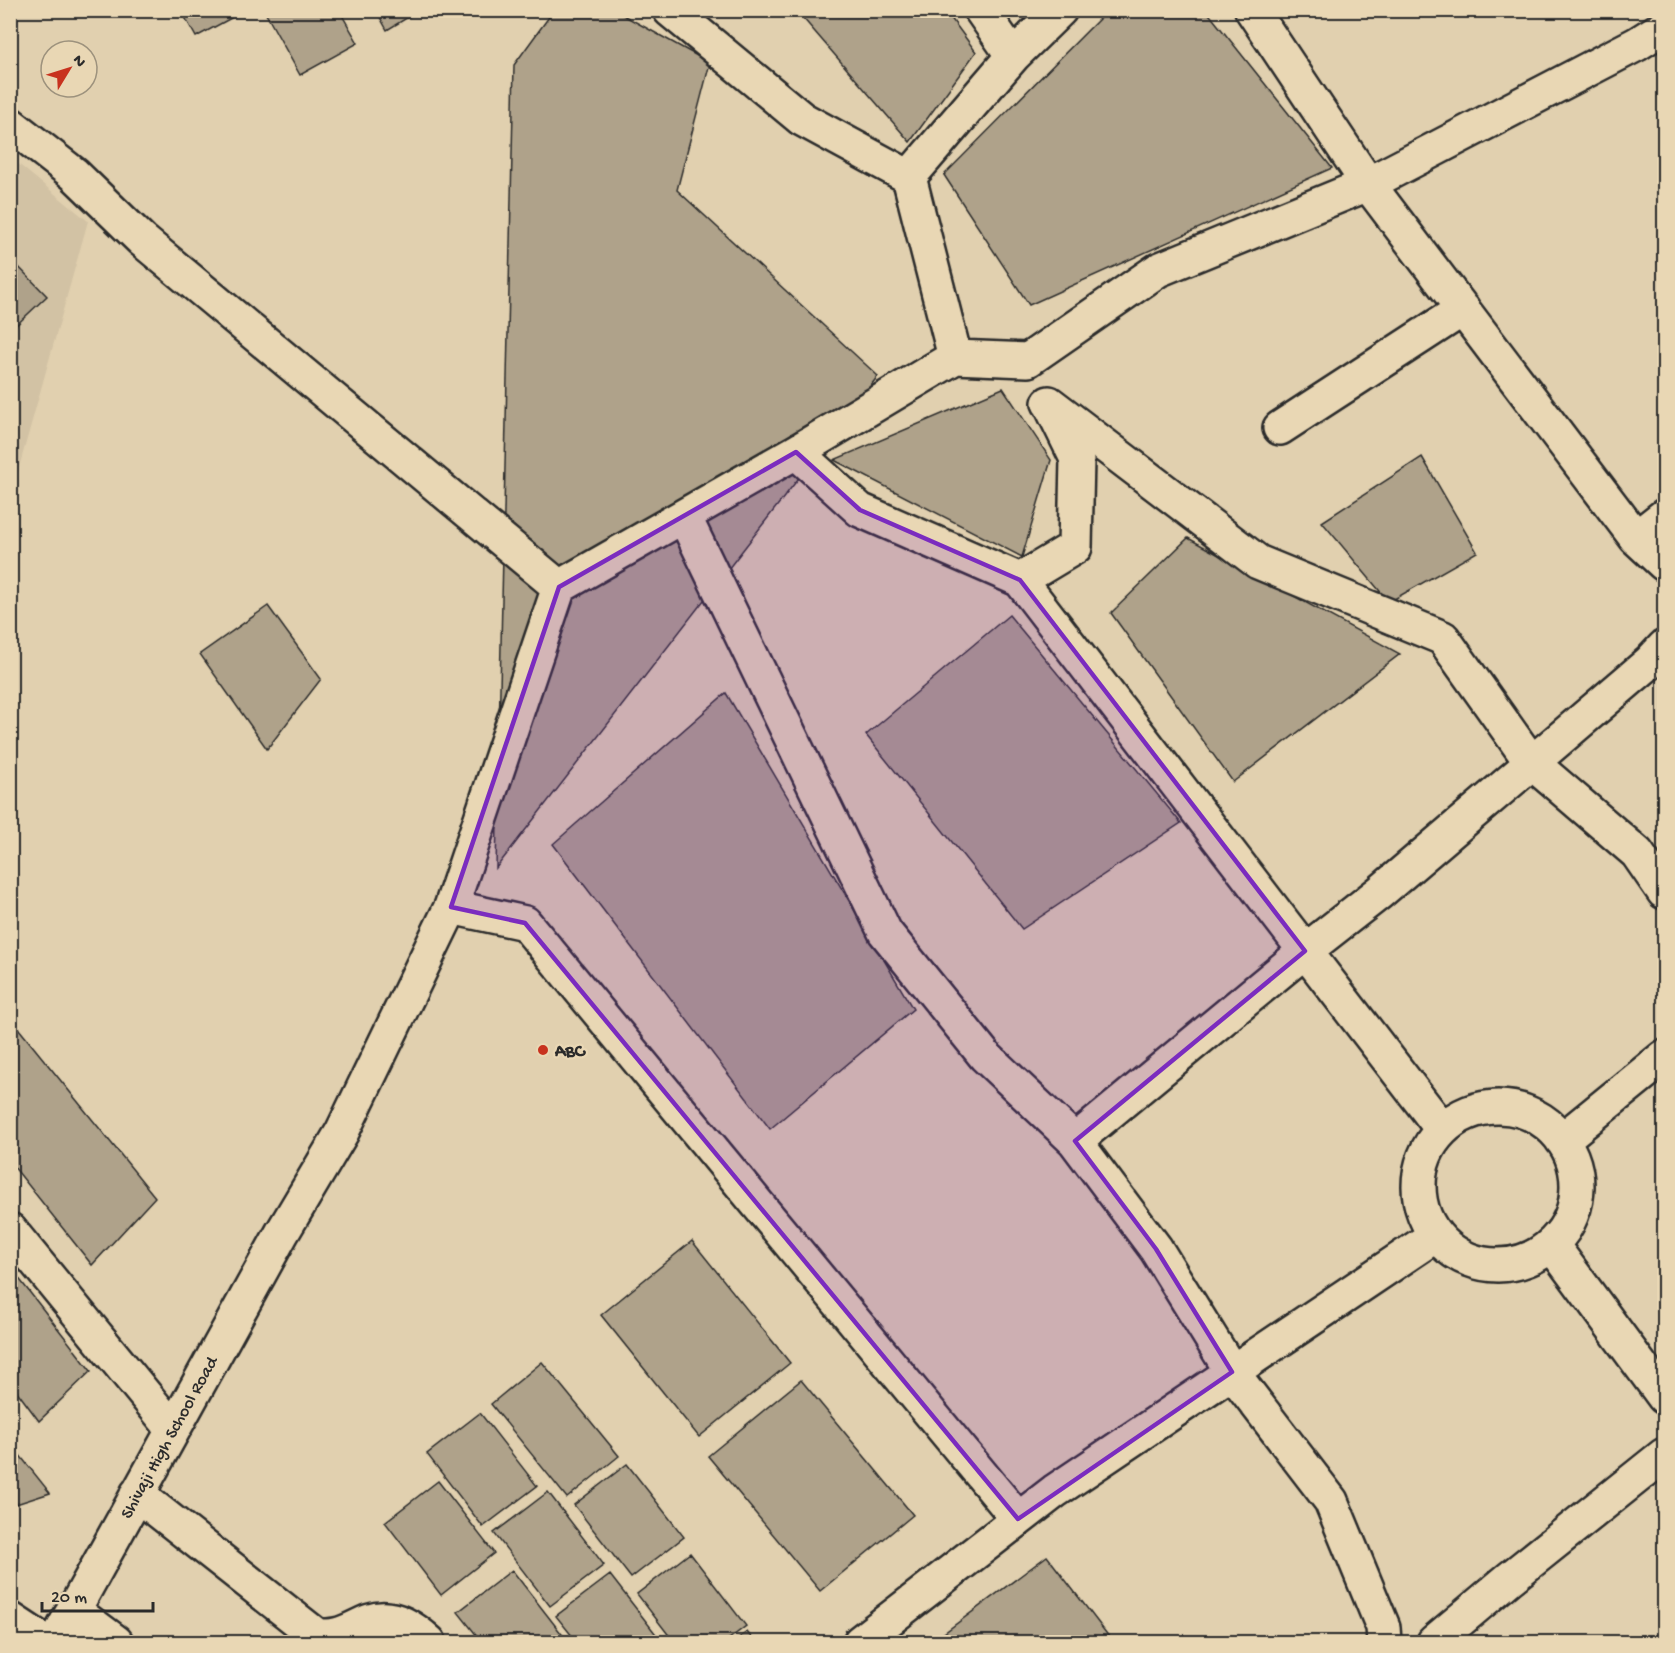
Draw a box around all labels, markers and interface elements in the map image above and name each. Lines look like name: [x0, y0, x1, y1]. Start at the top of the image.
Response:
north arrow: [39, 39, 99, 99]
text: N: [67, 52, 89, 72]
place label: ABC: [554, 1042, 587, 1063]
marker: ABC: [536, 1043, 550, 1057]
street label: Shivaji High School Road: [117, 1352, 224, 1523]
scale bar: [42, 1575, 153, 1613]
text: 20 m: [51, 1588, 87, 1609]

